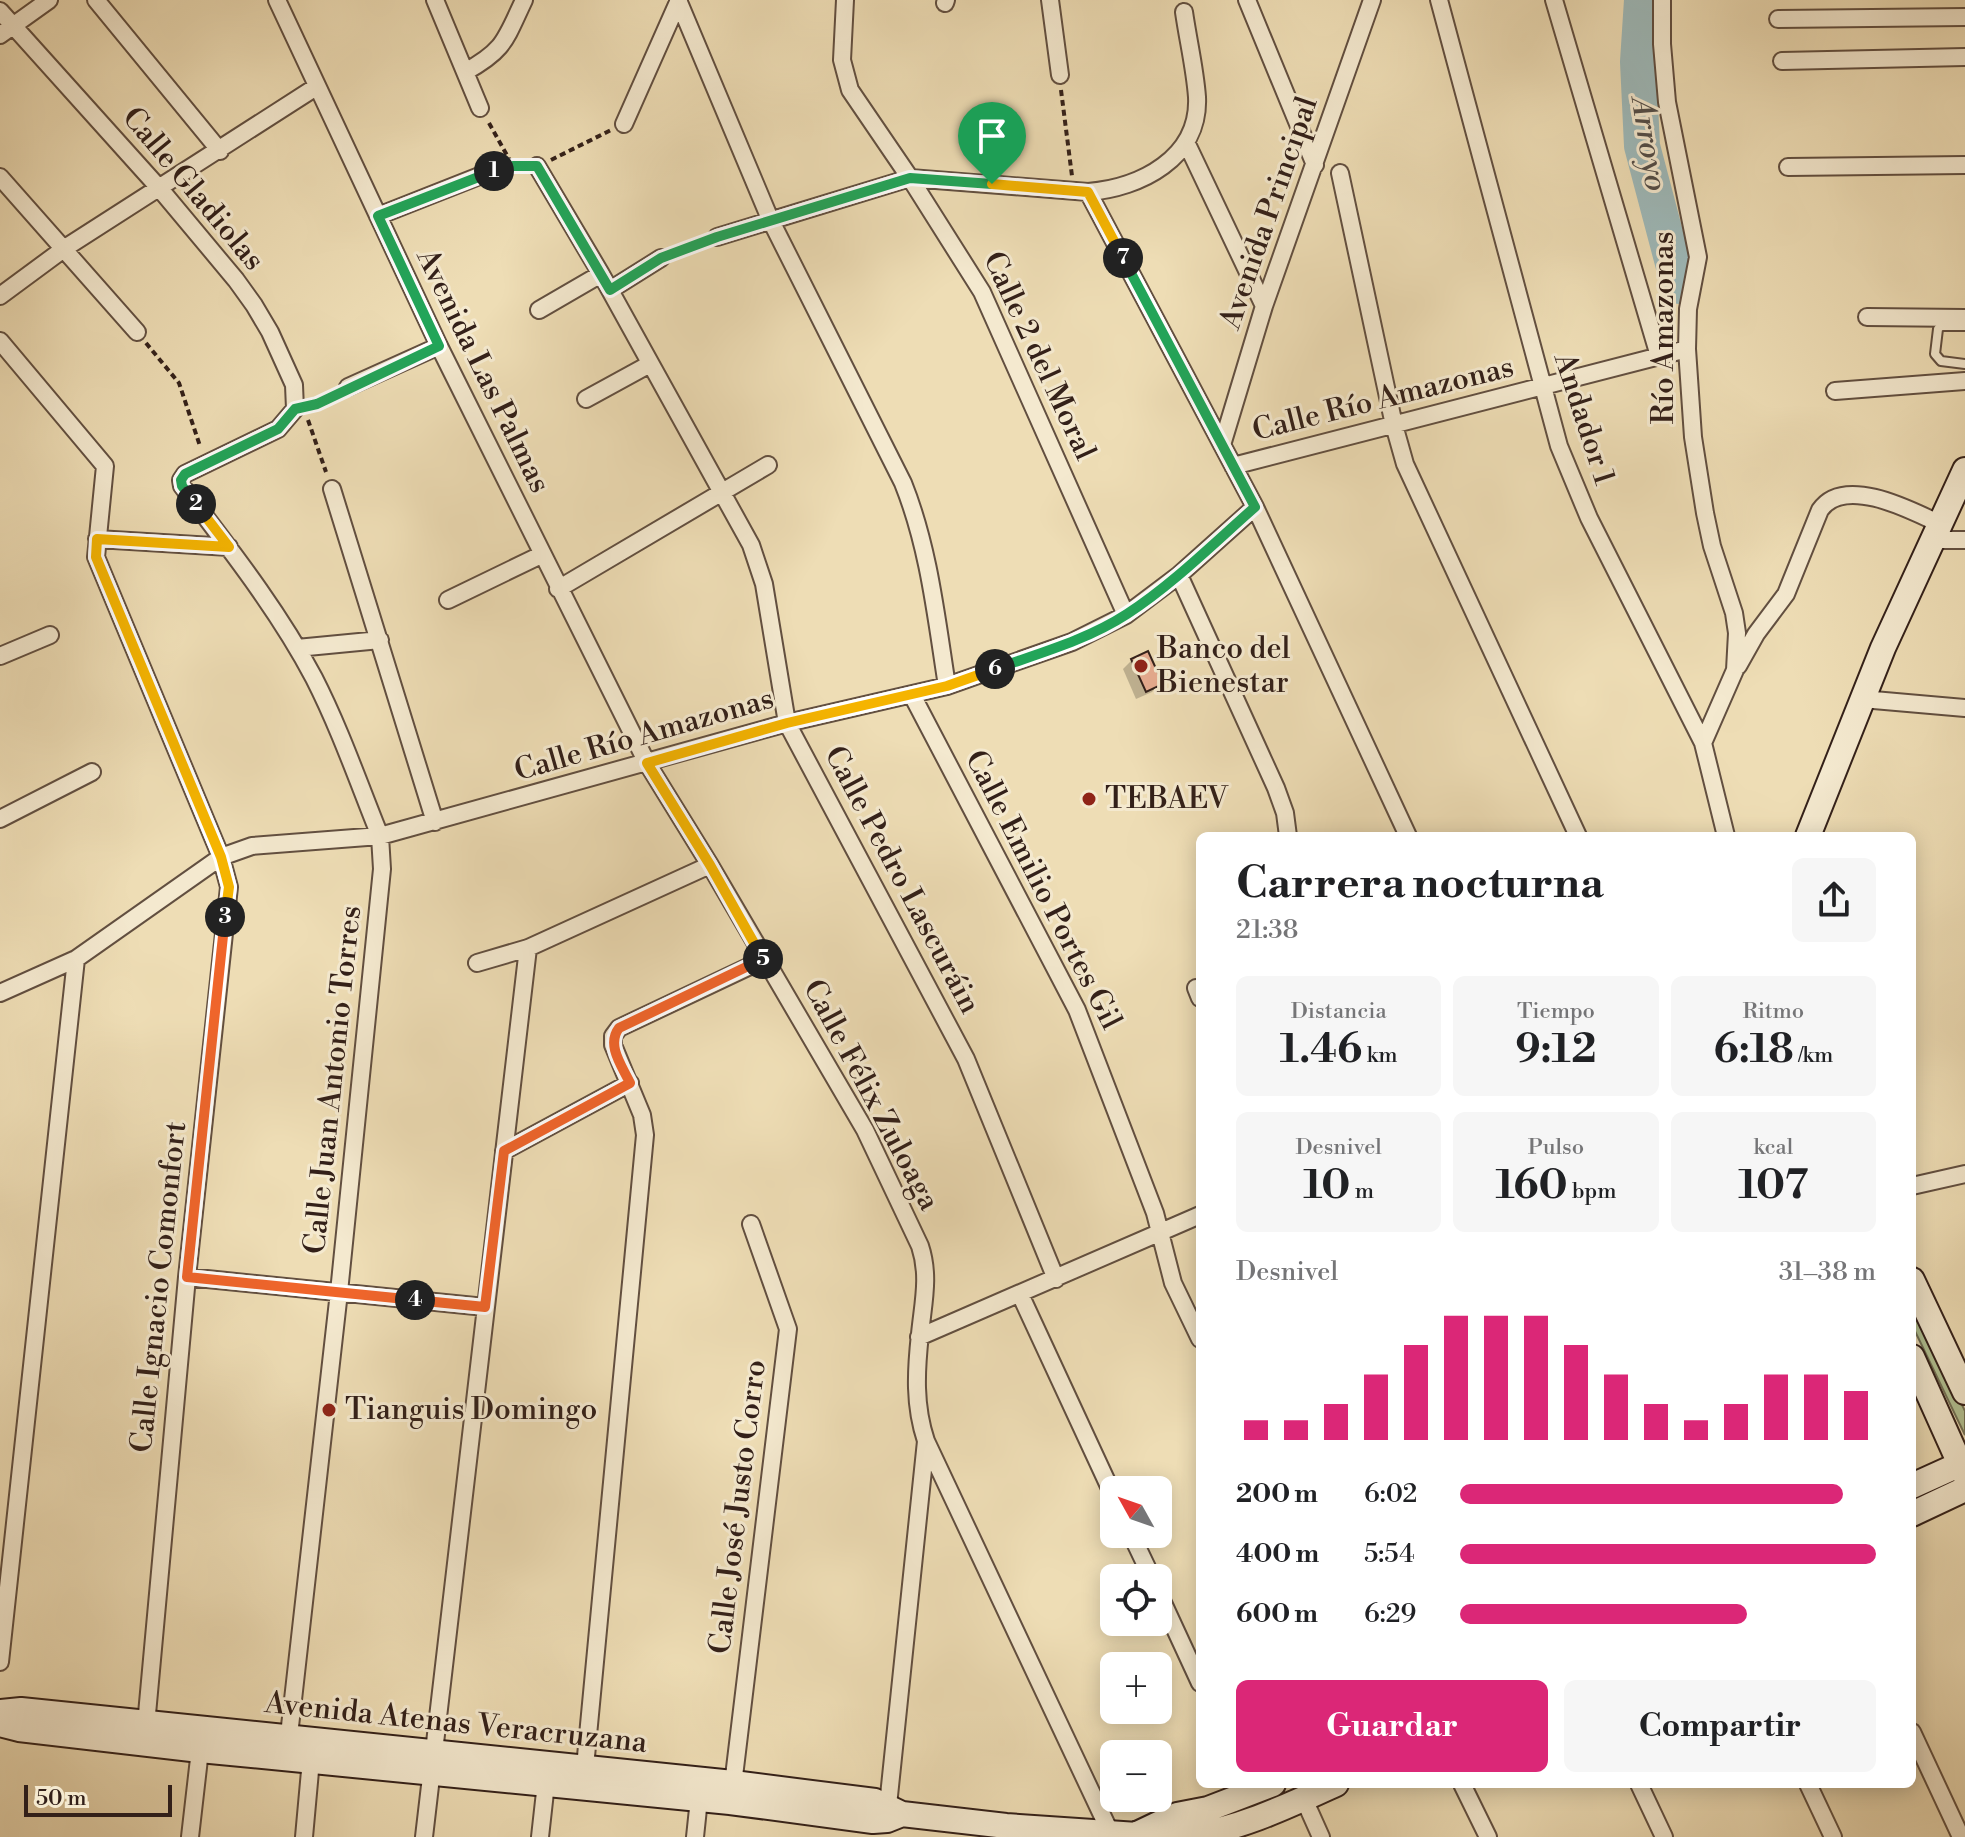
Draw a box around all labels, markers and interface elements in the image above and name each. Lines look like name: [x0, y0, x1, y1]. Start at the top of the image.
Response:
water label: Arroyo: [1621, 91, 1676, 194]
street label: Avenida Principal: [1211, 92, 1327, 335]
street label: Calle Gladiolas: [114, 99, 272, 279]
pin: [958, 102, 1026, 184]
icon: arrive: [970, 114, 1014, 158]
pin: 1: [474, 151, 514, 191]
text: 1: [489, 157, 499, 184]
street label: Río Amazonas: [1645, 231, 1683, 425]
pin: 7: [1103, 238, 1143, 278]
street label: Avenida Las Palmas: [407, 242, 559, 499]
text: 7: [1117, 244, 1129, 271]
street label: Calle 2 del Moral: [974, 246, 1104, 466]
street label: Andador 1: [1545, 347, 1623, 490]
street label: Calle Río Amazonas: [1248, 348, 1518, 450]
pin: 2: [176, 484, 216, 524]
text: 2: [189, 490, 203, 517]
place label: Banco del Bienestar: [1156, 630, 1291, 702]
pin: 6: [975, 649, 1015, 689]
text: 6: [988, 655, 1002, 682]
marker: Banco del Bienestar: [1132, 657, 1150, 675]
street label: Calle Río Amazonas: [510, 680, 778, 790]
street label: Calle Pedro Lascuráin: [815, 740, 989, 1020]
street label: Calle Emilio Portes Gil: [956, 744, 1130, 1036]
place label: TEBAEV: [1105, 780, 1229, 818]
marker: TEBAEV: [1080, 790, 1098, 808]
text: Carrera nocturna: [1236, 856, 1604, 911]
button: share: [1792, 858, 1876, 942]
pin: 3: [205, 897, 245, 937]
text: 3: [218, 903, 232, 930]
street label: Calle Juan Antonio Torres: [296, 904, 370, 1256]
text: 21:38: [1236, 914, 1299, 946]
pin: 5: [743, 939, 783, 979]
text: 5: [756, 945, 770, 972]
street label: Calle Félix Zuloaga: [794, 973, 948, 1218]
text: Distancia: [1291, 998, 1387, 1025]
text: Tiempo: [1517, 998, 1595, 1025]
text: Ritmo: [1743, 998, 1804, 1025]
text: 1.46: [1280, 1025, 1362, 1075]
text: 9:12: [1515, 1025, 1597, 1075]
text: 6:18: [1713, 1025, 1794, 1075]
text: km: [1362, 1042, 1398, 1069]
text: /km: [1794, 1042, 1833, 1069]
street label: Calle Ignacio Comonfort: [123, 1119, 195, 1455]
text: Desnivel: [1295, 1134, 1382, 1161]
text: Pulso: [1528, 1134, 1584, 1161]
text: kcal: [1753, 1134, 1793, 1161]
text: 10: [1303, 1161, 1350, 1211]
text: 160: [1495, 1161, 1567, 1211]
text: 107: [1738, 1161, 1808, 1211]
text: m: [1350, 1178, 1374, 1205]
text: bpm: [1567, 1178, 1617, 1205]
text: Desnivel: [1236, 1256, 1338, 1288]
text: 31–38 m: [1779, 1256, 1876, 1288]
pin: 4: [395, 1280, 435, 1320]
text: 4: [408, 1286, 422, 1313]
street label: Calle José Justo Corro: [701, 1358, 775, 1656]
place label: Tianguis Domingo: [345, 1391, 597, 1429]
marker: Tianguis Domingo: [320, 1401, 338, 1419]
north arrow: [1100, 1476, 1172, 1548]
map controls: [1100, 1476, 1172, 1812]
text: 200 m: [1236, 1478, 1318, 1510]
text: 6:02: [1364, 1478, 1417, 1510]
text: 400 m: [1236, 1538, 1319, 1570]
text: 5:54: [1364, 1538, 1415, 1570]
button: locate: [1100, 1564, 1172, 1636]
text: 600 m: [1236, 1598, 1318, 1630]
text: 6:29: [1364, 1598, 1416, 1630]
button: +: [1100, 1652, 1172, 1724]
button: Guardar: [1236, 1680, 1548, 1772]
button: Compartir: [1564, 1680, 1876, 1772]
street label: Avenida Atenas Veracruzana: [262, 1684, 650, 1762]
button: −: [1100, 1740, 1172, 1812]
scale bar: [24, 1781, 172, 1817]
text: 50 m: [36, 1785, 87, 1812]

